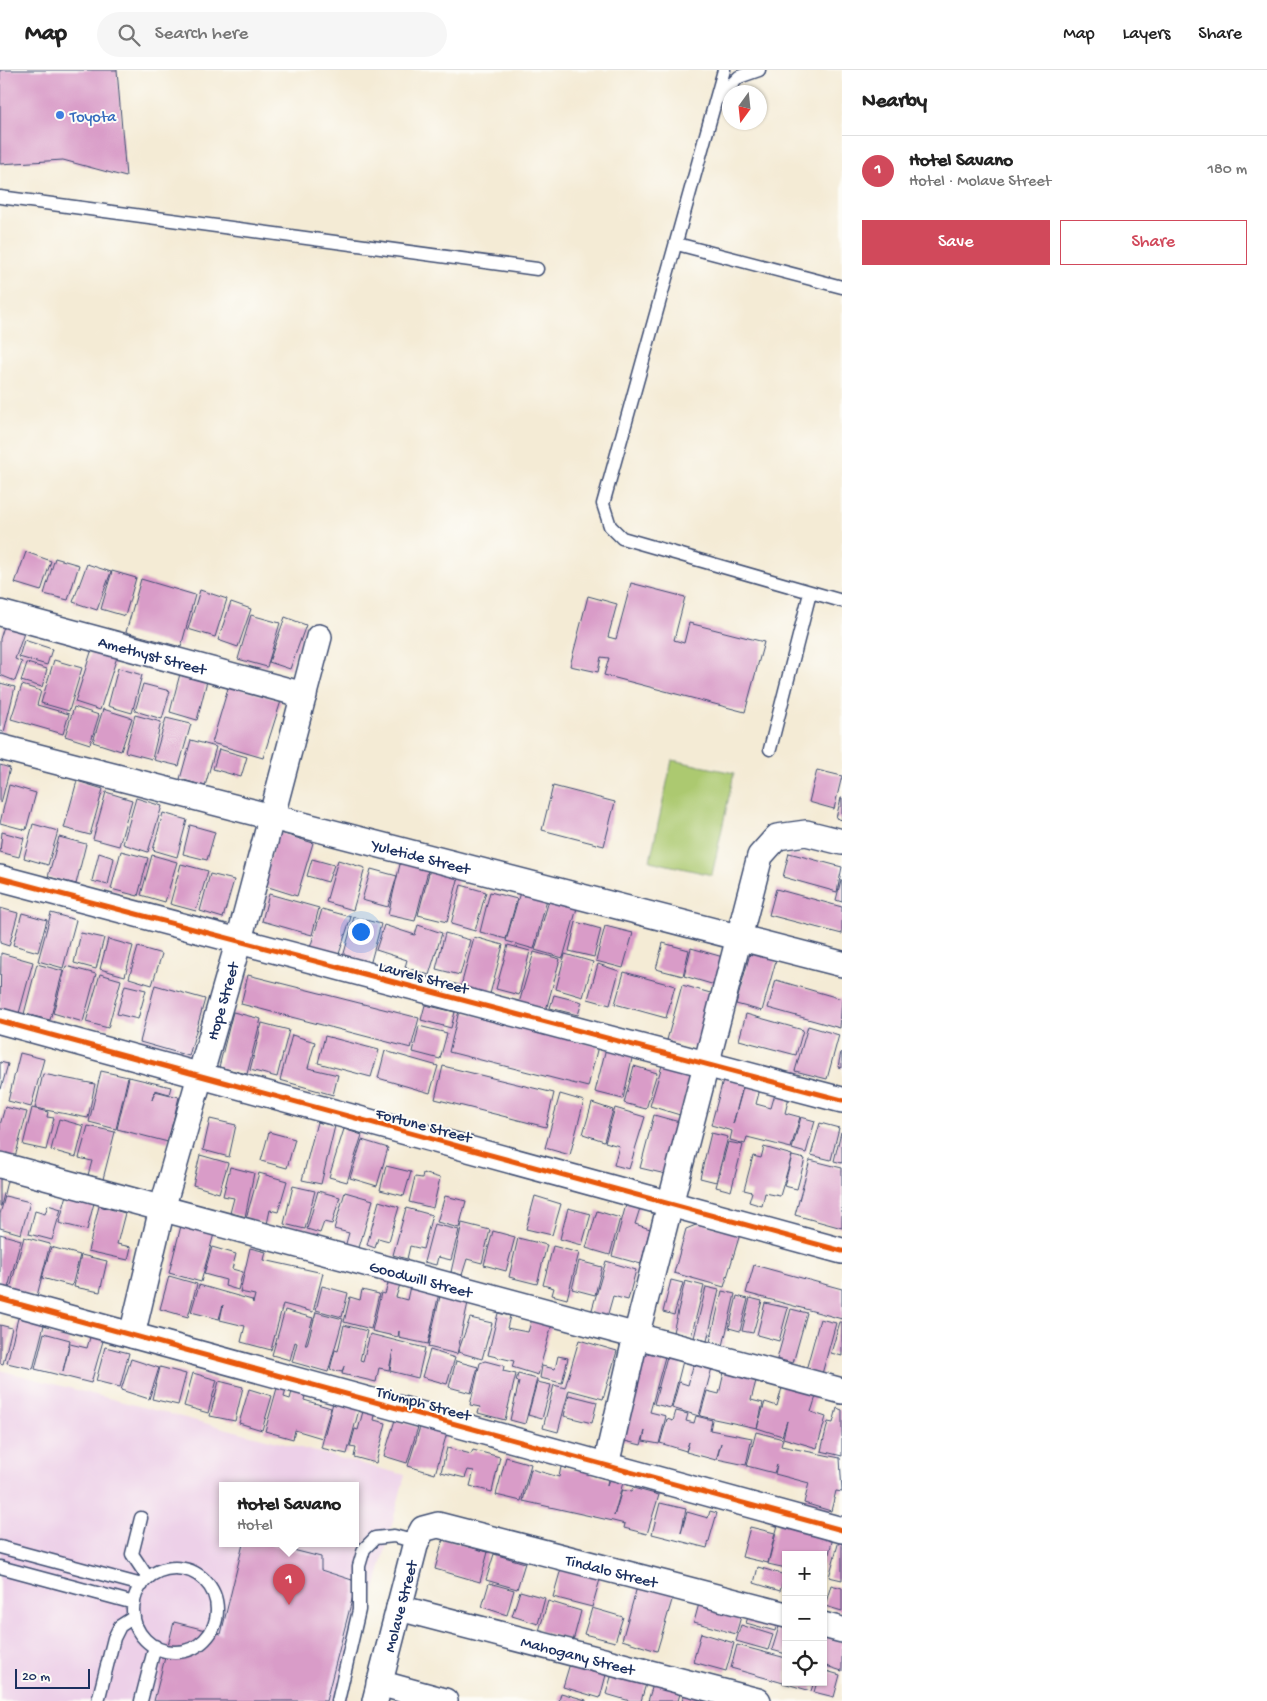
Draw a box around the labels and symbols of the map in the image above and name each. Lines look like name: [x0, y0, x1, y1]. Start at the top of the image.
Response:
north arrow: [722, 85, 767, 130]
marker: Toyota: [54, 109, 66, 121]
place label: Toyota: [69, 109, 117, 128]
street label: Amethyst Street: [96, 634, 209, 682]
street label: Yuletide Street: [367, 837, 473, 881]
your location: [348, 919, 374, 945]
street label: Laurels Street: [376, 958, 471, 1001]
street label: Hope Street: [205, 959, 245, 1043]
street label: Fortune Street: [372, 1105, 475, 1150]
street label: Goodwill Street: [367, 1259, 475, 1305]
street label: Triumph Street: [373, 1383, 474, 1428]
street label: Tindalo Street: [562, 1552, 660, 1595]
street label: Molave Street: [382, 1558, 424, 1655]
pin: 1: [273, 1564, 305, 1605]
street label: Mahogany Street: [518, 1634, 638, 1682]
scale bar: [15, 1666, 90, 1689]

